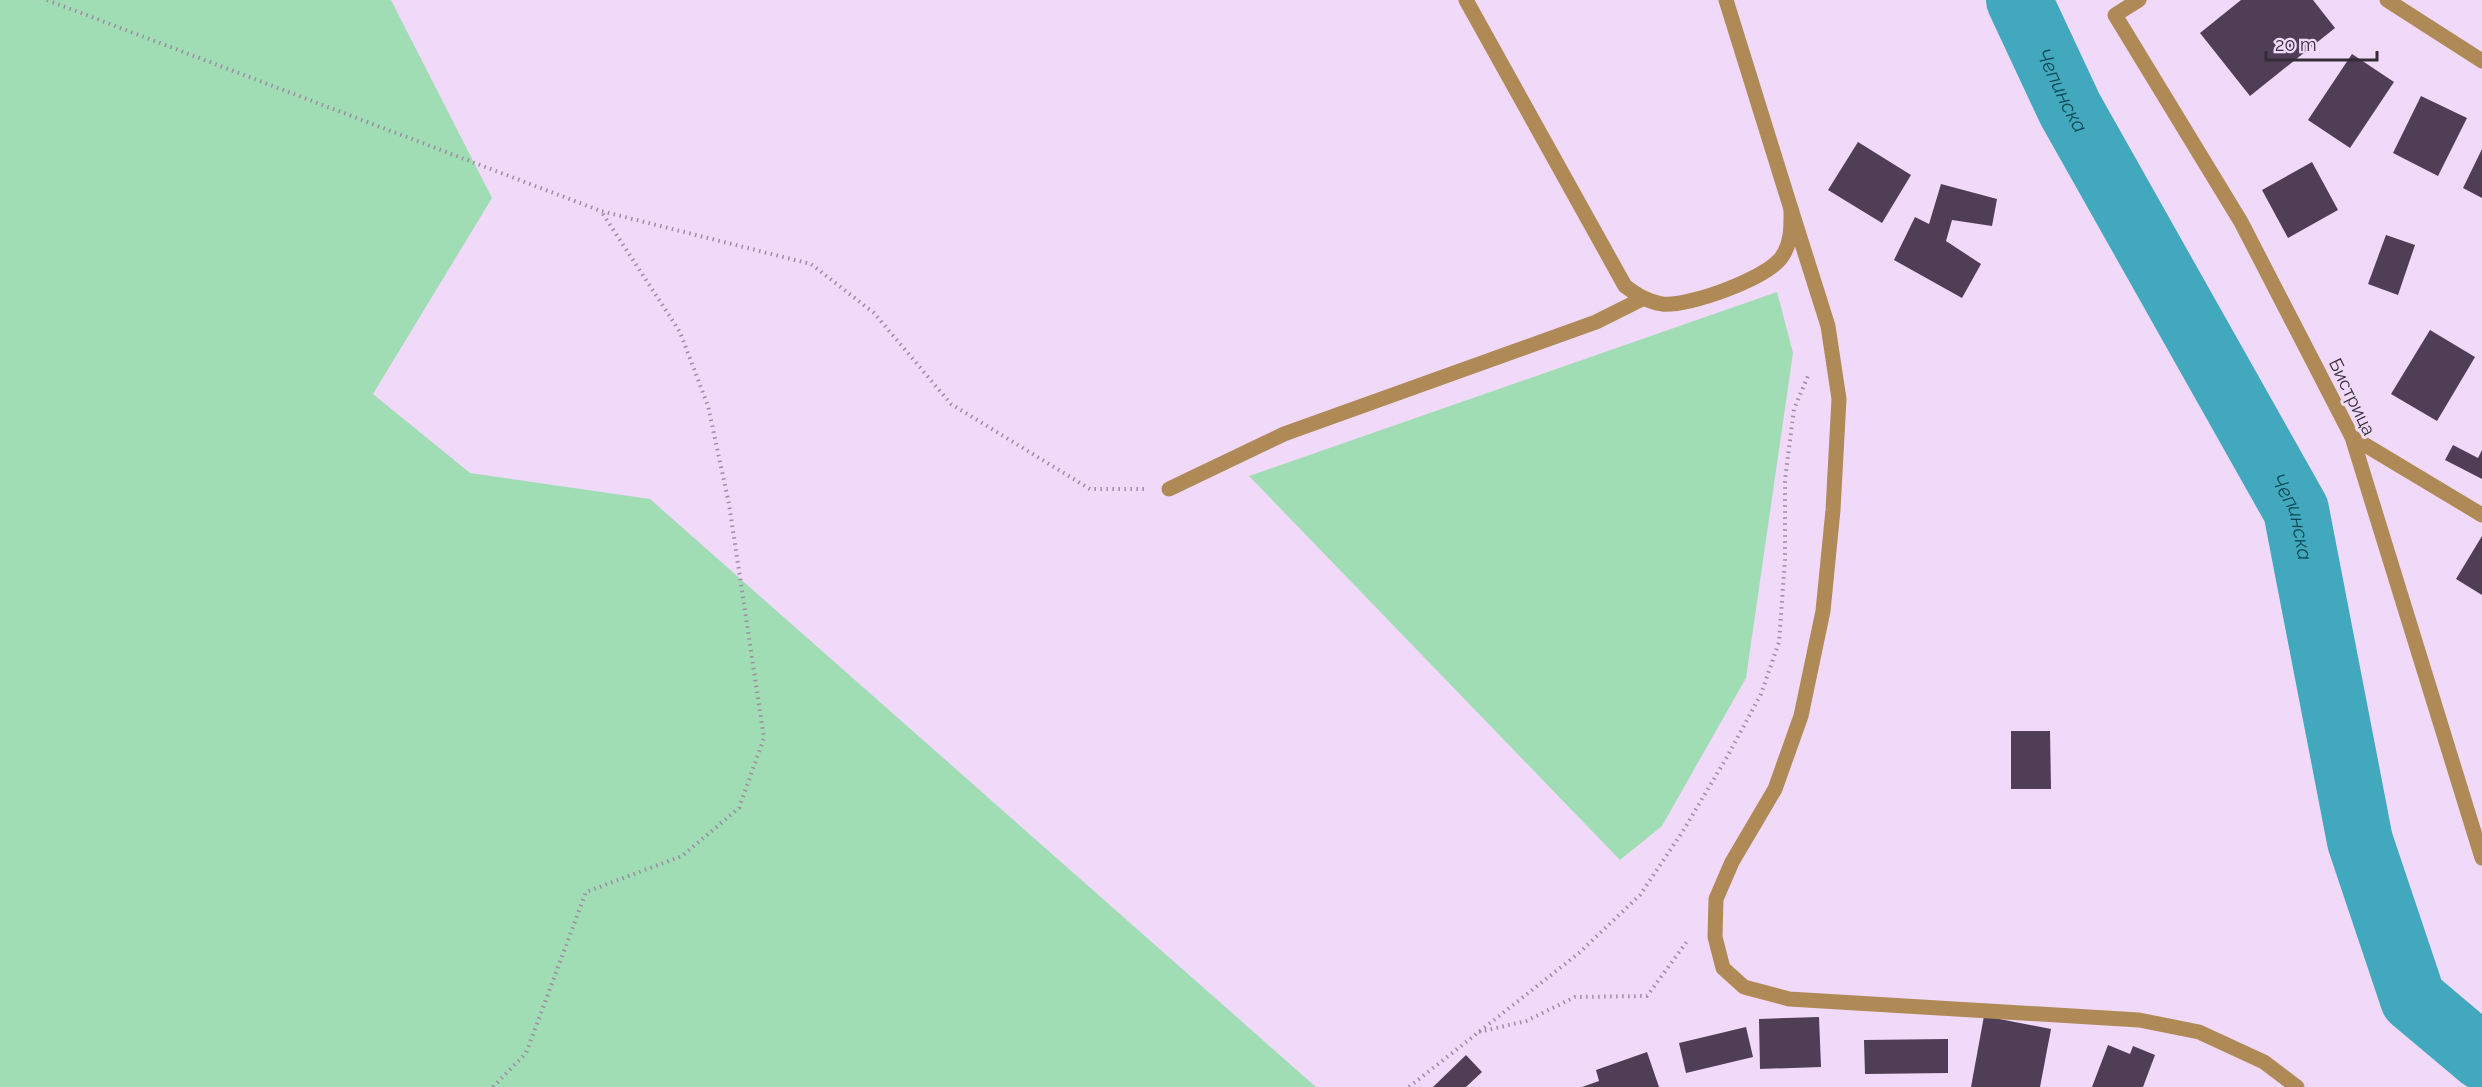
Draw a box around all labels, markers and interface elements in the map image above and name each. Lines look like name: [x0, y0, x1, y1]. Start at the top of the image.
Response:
scale bar: [2266, 24, 2377, 62]
text: 20 m: [2275, 34, 2317, 55]
water label: Чепинска: [2031, 44, 2093, 137]
street label: Бистрица: [2325, 355, 2380, 439]
water label: Чепинска: [2266, 469, 2317, 562]

